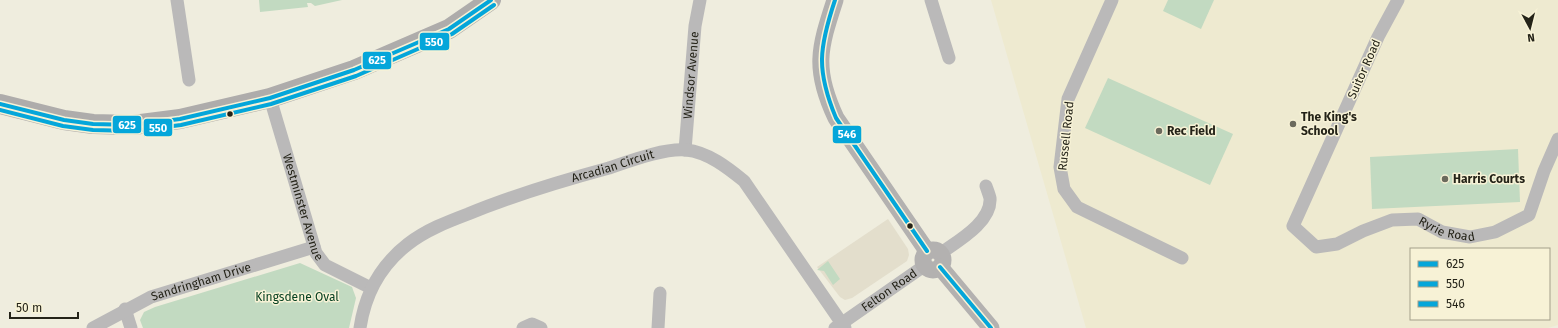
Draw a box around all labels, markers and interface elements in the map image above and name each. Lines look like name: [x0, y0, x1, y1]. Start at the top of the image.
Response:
north arrow: [1510, 8, 1550, 48]
street label: Windsor Avenue: [681, 31, 702, 120]
text: N: [1527, 31, 1536, 44]
line badge: 550: [419, 32, 450, 51]
text: 550: [425, 36, 444, 49]
street label: Suitor Road: [1345, 37, 1383, 101]
line badge: 625: [362, 51, 392, 70]
text: 625: [368, 54, 386, 67]
street label: Russell Road: [1055, 101, 1077, 171]
unlabelled marker: [225, 109, 235, 119]
place label: The King's School: [1301, 110, 1357, 138]
line badge: 625: [112, 115, 142, 134]
line badge: 550: [143, 118, 173, 137]
text: 625: [118, 119, 136, 132]
marker: The King's School: [1288, 119, 1298, 129]
text: 550: [149, 122, 168, 135]
place label: Rec Field: [1167, 124, 1216, 138]
line badge: 546: [832, 125, 862, 144]
marker: Rec Field: [1154, 126, 1164, 136]
text: 546: [838, 128, 856, 141]
street label: Arcadian Circuit: [570, 147, 656, 185]
street label: Westminster Avenue: [280, 152, 326, 263]
place label: Harris Courts: [1453, 172, 1525, 186]
marker: Harris Courts: [1440, 174, 1450, 184]
street label: Ryrie Road: [1416, 214, 1476, 244]
unlabelled marker: [905, 221, 915, 231]
legend: [1410, 248, 1550, 320]
text: 625: [1446, 257, 1464, 271]
street label: Sandringham Drive: [149, 260, 253, 304]
street label: Felton Road: [859, 266, 920, 315]
text: 550: [1446, 277, 1465, 291]
park label: Kingsdene Oval: [255, 290, 339, 304]
scale bar: [10, 294, 78, 320]
text: 546: [1446, 297, 1465, 311]
text: 50 m: [16, 301, 42, 315]

